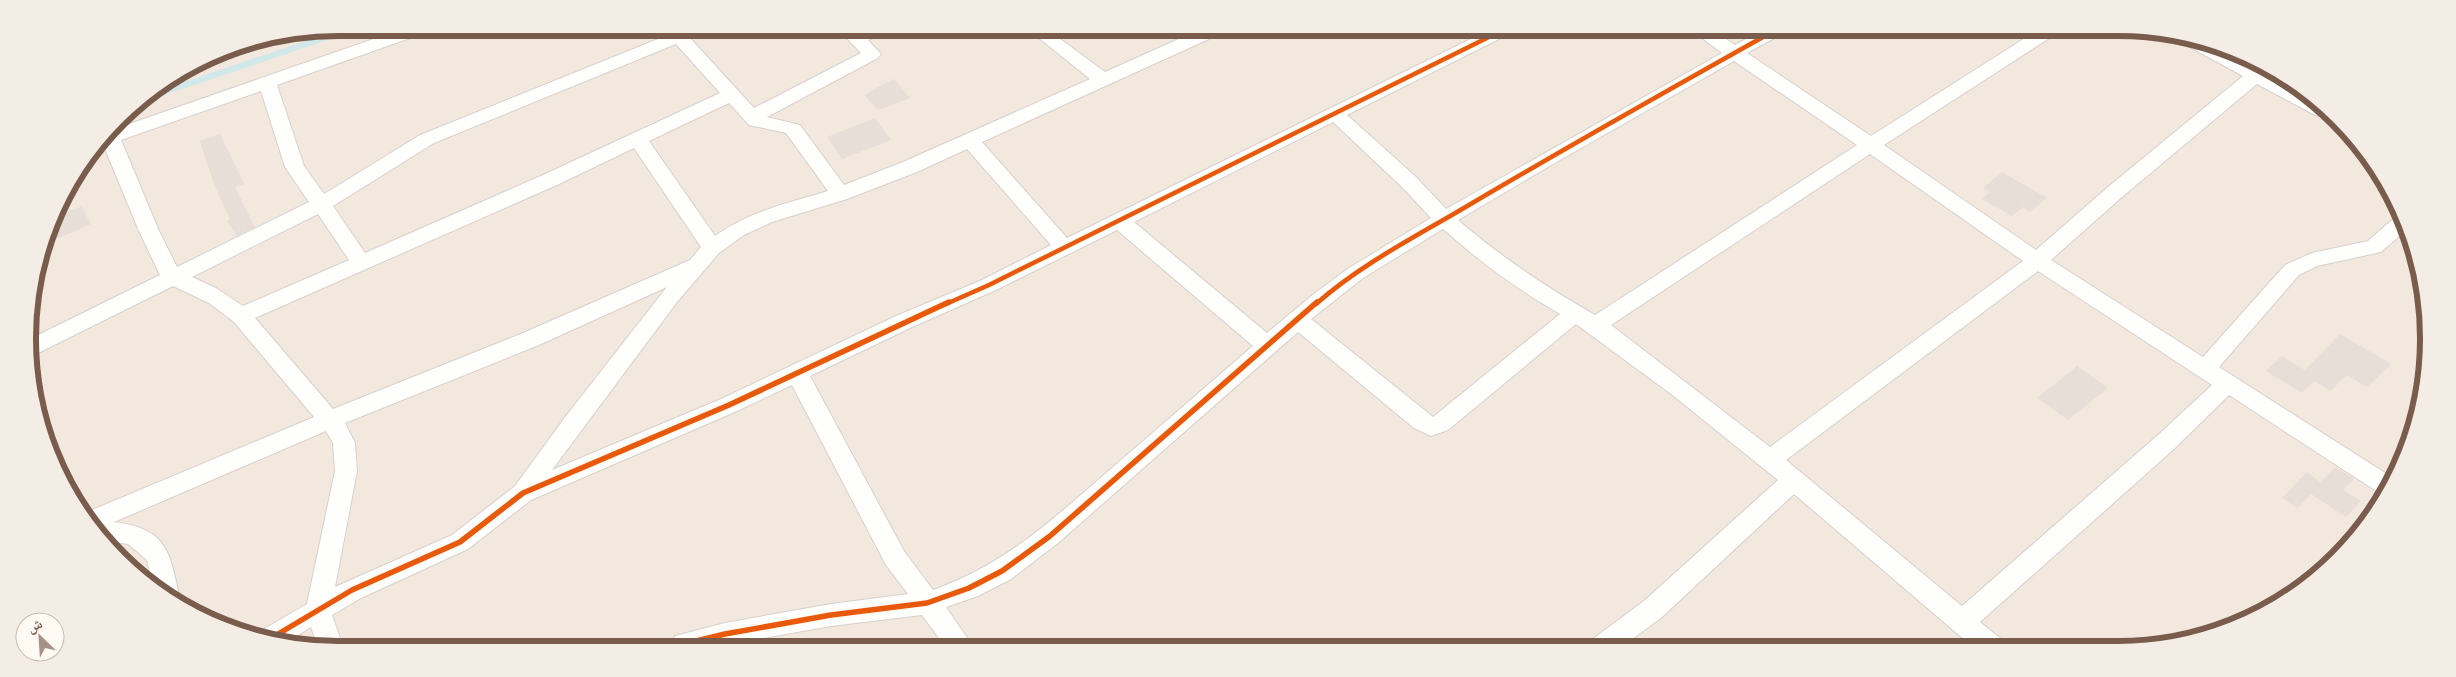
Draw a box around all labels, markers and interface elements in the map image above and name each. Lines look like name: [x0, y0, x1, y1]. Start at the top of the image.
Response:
north arrow: [15, 612, 65, 662]
text: ش: [25, 616, 46, 637]

